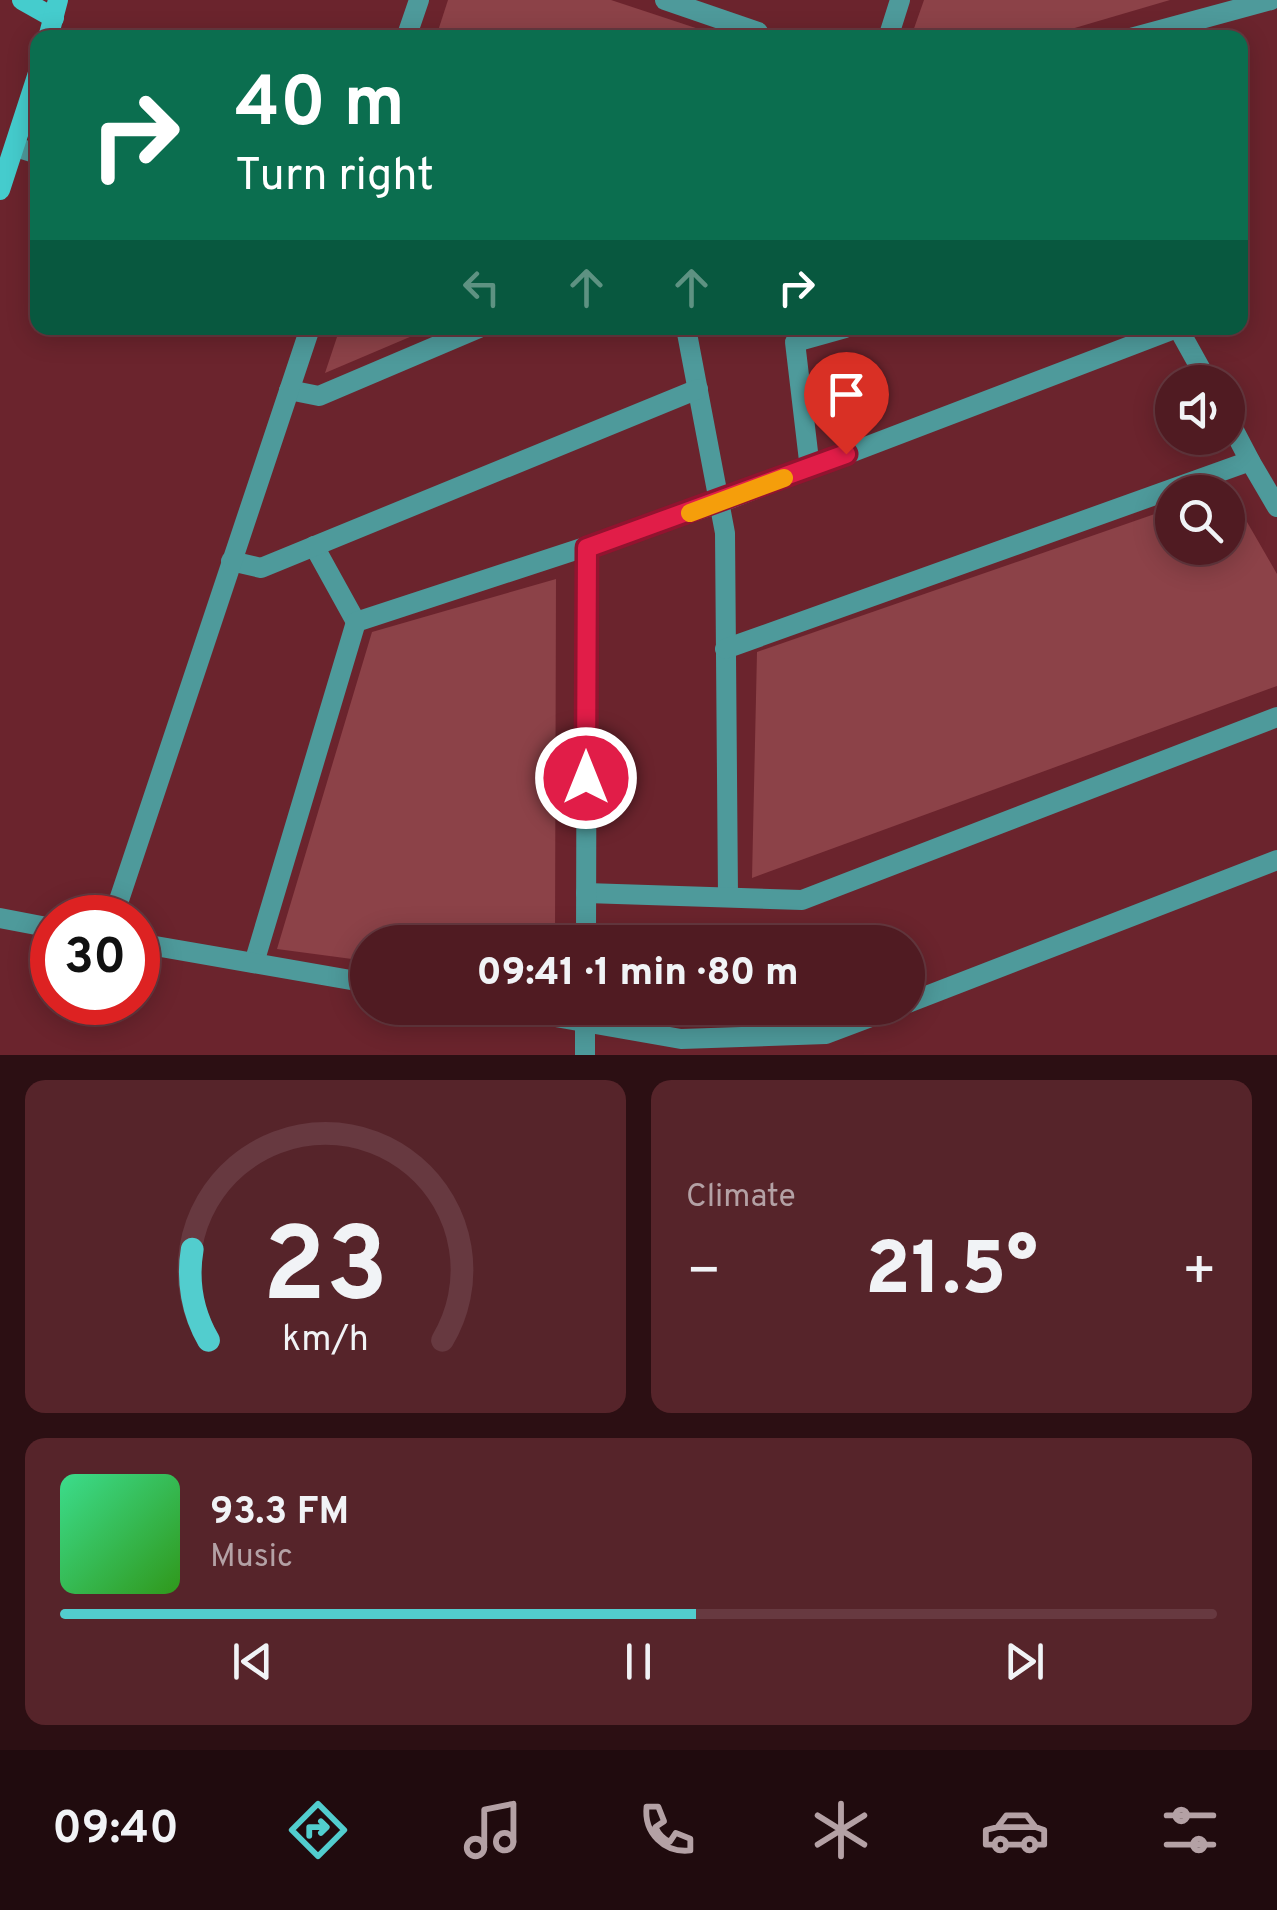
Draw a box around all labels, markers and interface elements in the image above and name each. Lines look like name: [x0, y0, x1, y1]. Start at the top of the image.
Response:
text: 40 m: [235, 62, 405, 151]
icon: right: [70, 70, 200, 200]
text: Turn right: [235, 149, 434, 206]
icon: left: [454, 260, 509, 315]
icon: ahead: [559, 260, 614, 315]
icon: ahead: [664, 260, 719, 315]
icon: right: [769, 260, 824, 315]
pin: [804, 352, 889, 455]
map controls: [1155, 365, 1245, 565]
button: sound: [1155, 365, 1245, 455]
icon: arrive: [819, 367, 874, 422]
button: search: [1155, 475, 1245, 565]
position arrow: [534, 726, 638, 830]
speed limit sign: 30: [30, 895, 160, 1025]
text: 09:41 · 1 min · 80 m: [476, 950, 799, 999]
text: Climate: [686, 1178, 796, 1218]
text: 23: [263, 1206, 388, 1338]
text: 21.5°: [865, 1226, 1038, 1321]
text: −: [686, 1239, 721, 1309]
text: +: [1182, 1239, 1217, 1309]
text: km/h: [282, 1318, 369, 1364]
text: 93.3 FM: [210, 1489, 349, 1538]
text: Music: [210, 1538, 293, 1578]
icon: previous: [225, 1634, 280, 1689]
icon: pause: [611, 1634, 666, 1689]
icon: next: [997, 1634, 1052, 1689]
icon: directions: [283, 1795, 353, 1865]
icon: music: [458, 1795, 528, 1865]
icon: phone: [632, 1795, 702, 1865]
icon: climate: [806, 1795, 876, 1865]
icon: car: [980, 1795, 1050, 1865]
icon: filters: [1155, 1795, 1225, 1865]
text: 09:40: [52, 1802, 179, 1859]

